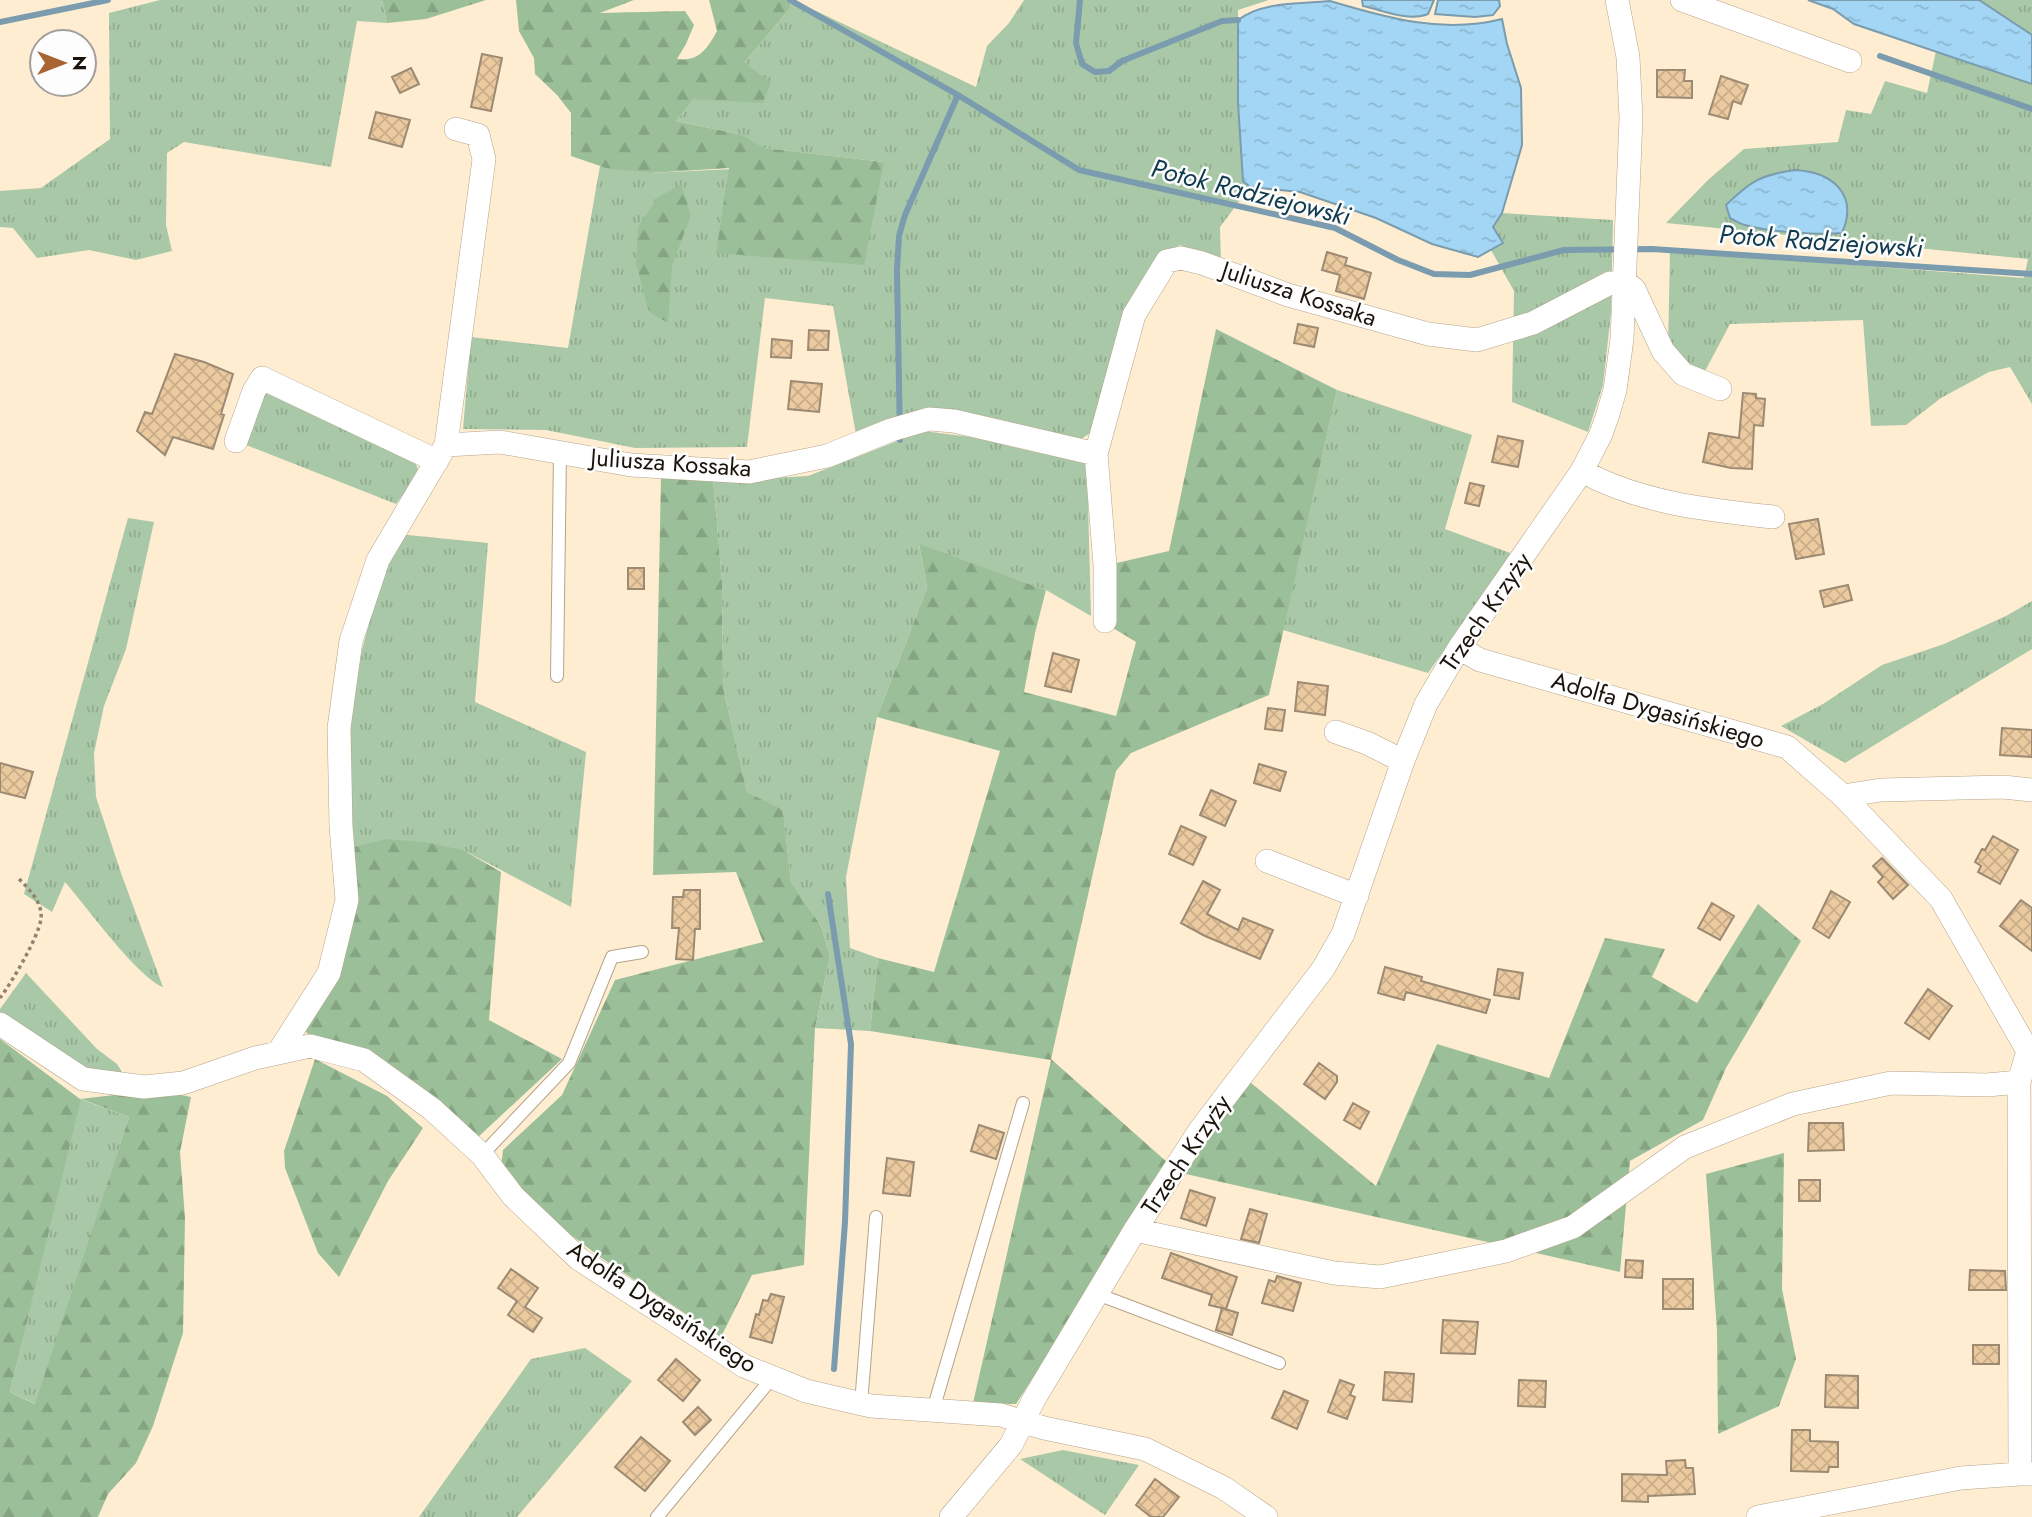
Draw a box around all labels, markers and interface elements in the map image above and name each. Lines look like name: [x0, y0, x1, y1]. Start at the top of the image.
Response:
north arrow: [28, 28, 98, 98]
text: N: [66, 55, 93, 71]
water label: Potok Radziejowski: [1147, 149, 1355, 235]
water label: Potok Radziejowski: [1718, 215, 1925, 267]
street label: Juliusza Kossaka: [1214, 251, 1381, 335]
street label: Juliusza Kossaka: [586, 439, 753, 486]
street label: Trzech Krzyży: [1432, 545, 1540, 679]
street label: Adolfa Dygasińskiego: [1548, 662, 1769, 757]
street label: Trzech Krzyży: [1132, 1087, 1239, 1222]
street label: Adolfa Dygasińskiego: [560, 1232, 764, 1381]

